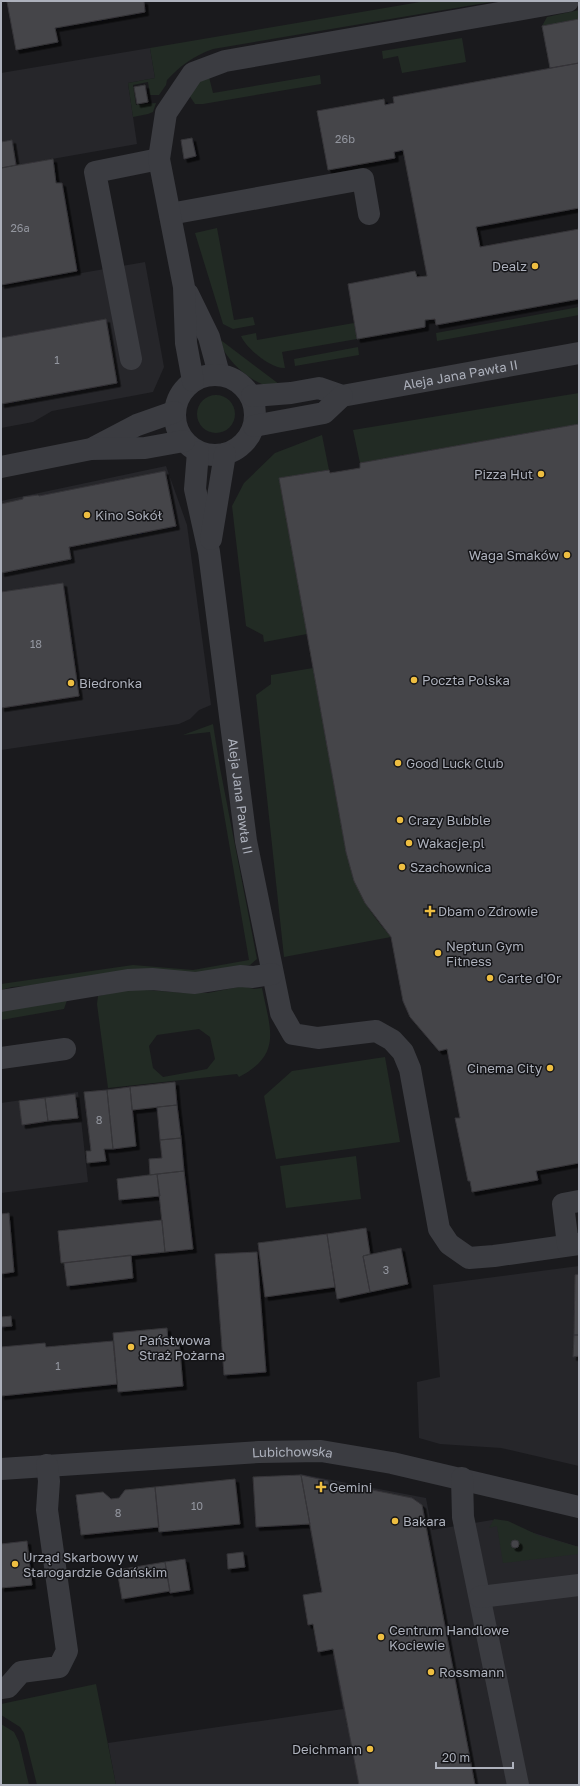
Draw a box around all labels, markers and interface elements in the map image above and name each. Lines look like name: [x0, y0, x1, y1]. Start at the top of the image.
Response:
house number: 26b: [335, 132, 355, 145]
house number: 26a: [10, 221, 30, 234]
place label: Dealz: [492, 258, 527, 274]
marker: Dealz: [530, 261, 540, 271]
house number: 1: [54, 353, 60, 366]
street label: Aleja Jana Pawła II: [401, 356, 519, 393]
place label: Pizza Hut: [474, 466, 533, 482]
marker: Pizza Hut: [536, 469, 546, 479]
place label: Kino Sokół: [95, 507, 162, 523]
marker: Kino Sokół: [82, 510, 92, 520]
place label: Waga Smaków: [469, 547, 559, 563]
marker: Waga Smaków: [562, 550, 572, 560]
house number: 18: [30, 637, 42, 650]
place label: Poczta Polska: [422, 672, 510, 688]
place label: Biedronka: [79, 675, 142, 691]
marker: Poczta Polska: [409, 675, 419, 685]
marker: Biedronka: [66, 678, 76, 688]
street label: Aleja Jana Pawła II: [225, 737, 256, 856]
place label: Good Luck Club: [406, 755, 504, 771]
marker: Good Luck Club: [393, 758, 403, 768]
place label: Crazy Bubble: [408, 812, 491, 828]
marker: Crazy Bubble: [395, 815, 405, 825]
place label: Wakacje.pl: [417, 835, 485, 851]
marker: Wakacje.pl: [404, 838, 414, 848]
place label: Szachownica: [410, 859, 491, 875]
marker: Szachownica: [397, 862, 407, 872]
place label: Dbam o Zdrowie: [438, 903, 538, 919]
marker: Dbam o Zdrowie: [425, 906, 435, 916]
place label: Neptun Gym Fitness: [446, 938, 524, 969]
marker: Neptun Gym Fitness: [433, 948, 443, 958]
place label: Carte d'Or: [498, 970, 561, 986]
marker: Carte d'Or: [485, 973, 495, 983]
place label: Cinema City: [467, 1060, 543, 1076]
marker: Cinema City: [545, 1063, 555, 1073]
house number: 8: [96, 1113, 103, 1126]
house number: 3: [383, 1263, 389, 1276]
place label: Państwowa Straż Pożarna: [139, 1332, 225, 1363]
marker: Państwowa Straż Pożarna: [126, 1342, 136, 1352]
house number: 1: [55, 1359, 61, 1372]
street label: Lubichowska: [251, 1443, 334, 1461]
place label: Gemini: [329, 1479, 372, 1495]
marker: Gemini: [316, 1482, 326, 1492]
house number: 10: [191, 1499, 203, 1512]
house number: 8: [115, 1506, 122, 1519]
place label: Bakara: [403, 1513, 446, 1529]
marker: Bakara: [390, 1516, 400, 1526]
place label: Urząd Skarbowy w Starogardzie Gdańskim: [23, 1549, 167, 1580]
marker: Urząd Skarbowy w Starogardzie Gdańskim: [10, 1559, 20, 1569]
place label: Centrum Handlowe Kociewie: [389, 1622, 509, 1653]
marker: Centrum Handlowe Kociewie: [376, 1632, 386, 1642]
place label: Rossmann: [439, 1664, 504, 1680]
marker: Rossmann: [426, 1667, 436, 1677]
place label: Deichmann: [292, 1741, 362, 1757]
marker: Deichmann: [365, 1744, 375, 1754]
scale bar: [436, 1744, 513, 1770]
text: 20 m: [442, 1750, 470, 1765]

